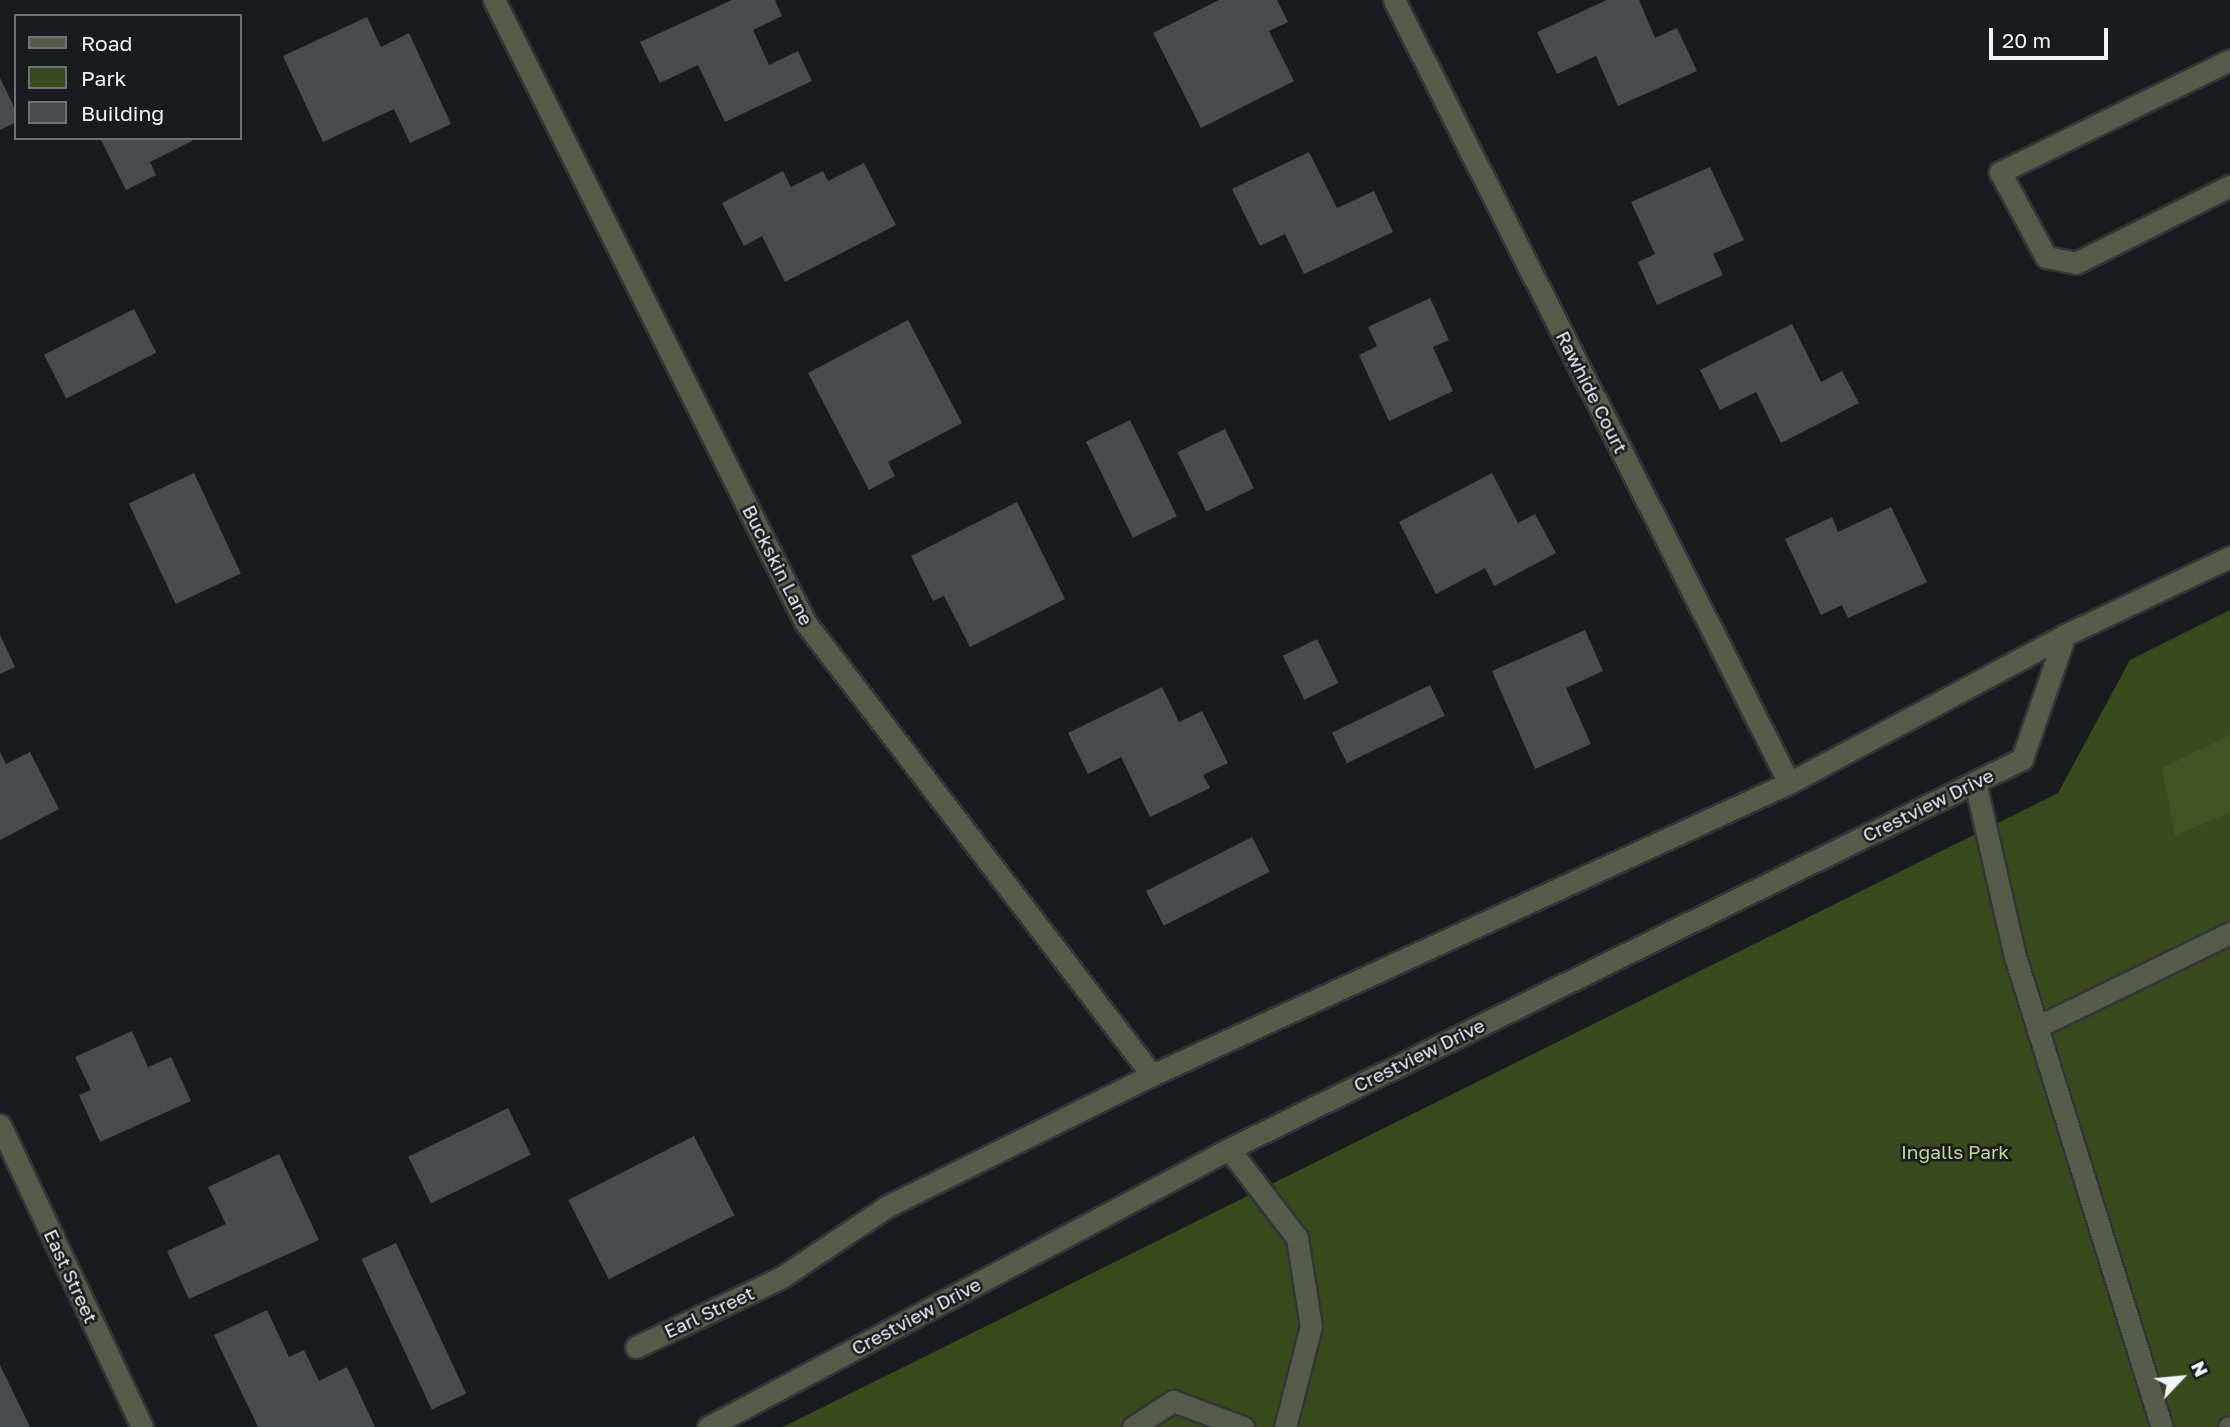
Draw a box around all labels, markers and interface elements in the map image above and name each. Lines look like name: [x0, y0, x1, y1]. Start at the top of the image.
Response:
legend: [14, 14, 242, 140]
scale bar: [1992, 14, 2111, 58]
text: 20 m: [2002, 27, 2051, 53]
text: Road: [81, 30, 132, 56]
text: Park: [81, 65, 126, 91]
text: Building: [81, 100, 164, 126]
street label: Rawhide Court: [1551, 327, 1633, 457]
street label: Buckskin Lane: [738, 501, 818, 629]
street label: Crestview Drive: [1859, 763, 1997, 847]
street label: Crestview Drive: [1350, 1013, 1488, 1097]
park label: Ingalls Park: [1901, 1141, 2009, 1163]
street label: East Street: [39, 1226, 103, 1326]
street label: Crestview Drive: [848, 1272, 984, 1360]
street label: Earl Street: [660, 1281, 758, 1343]
north arrow: [2146, 1343, 2216, 1413]
text: N: [2187, 1357, 2214, 1380]

